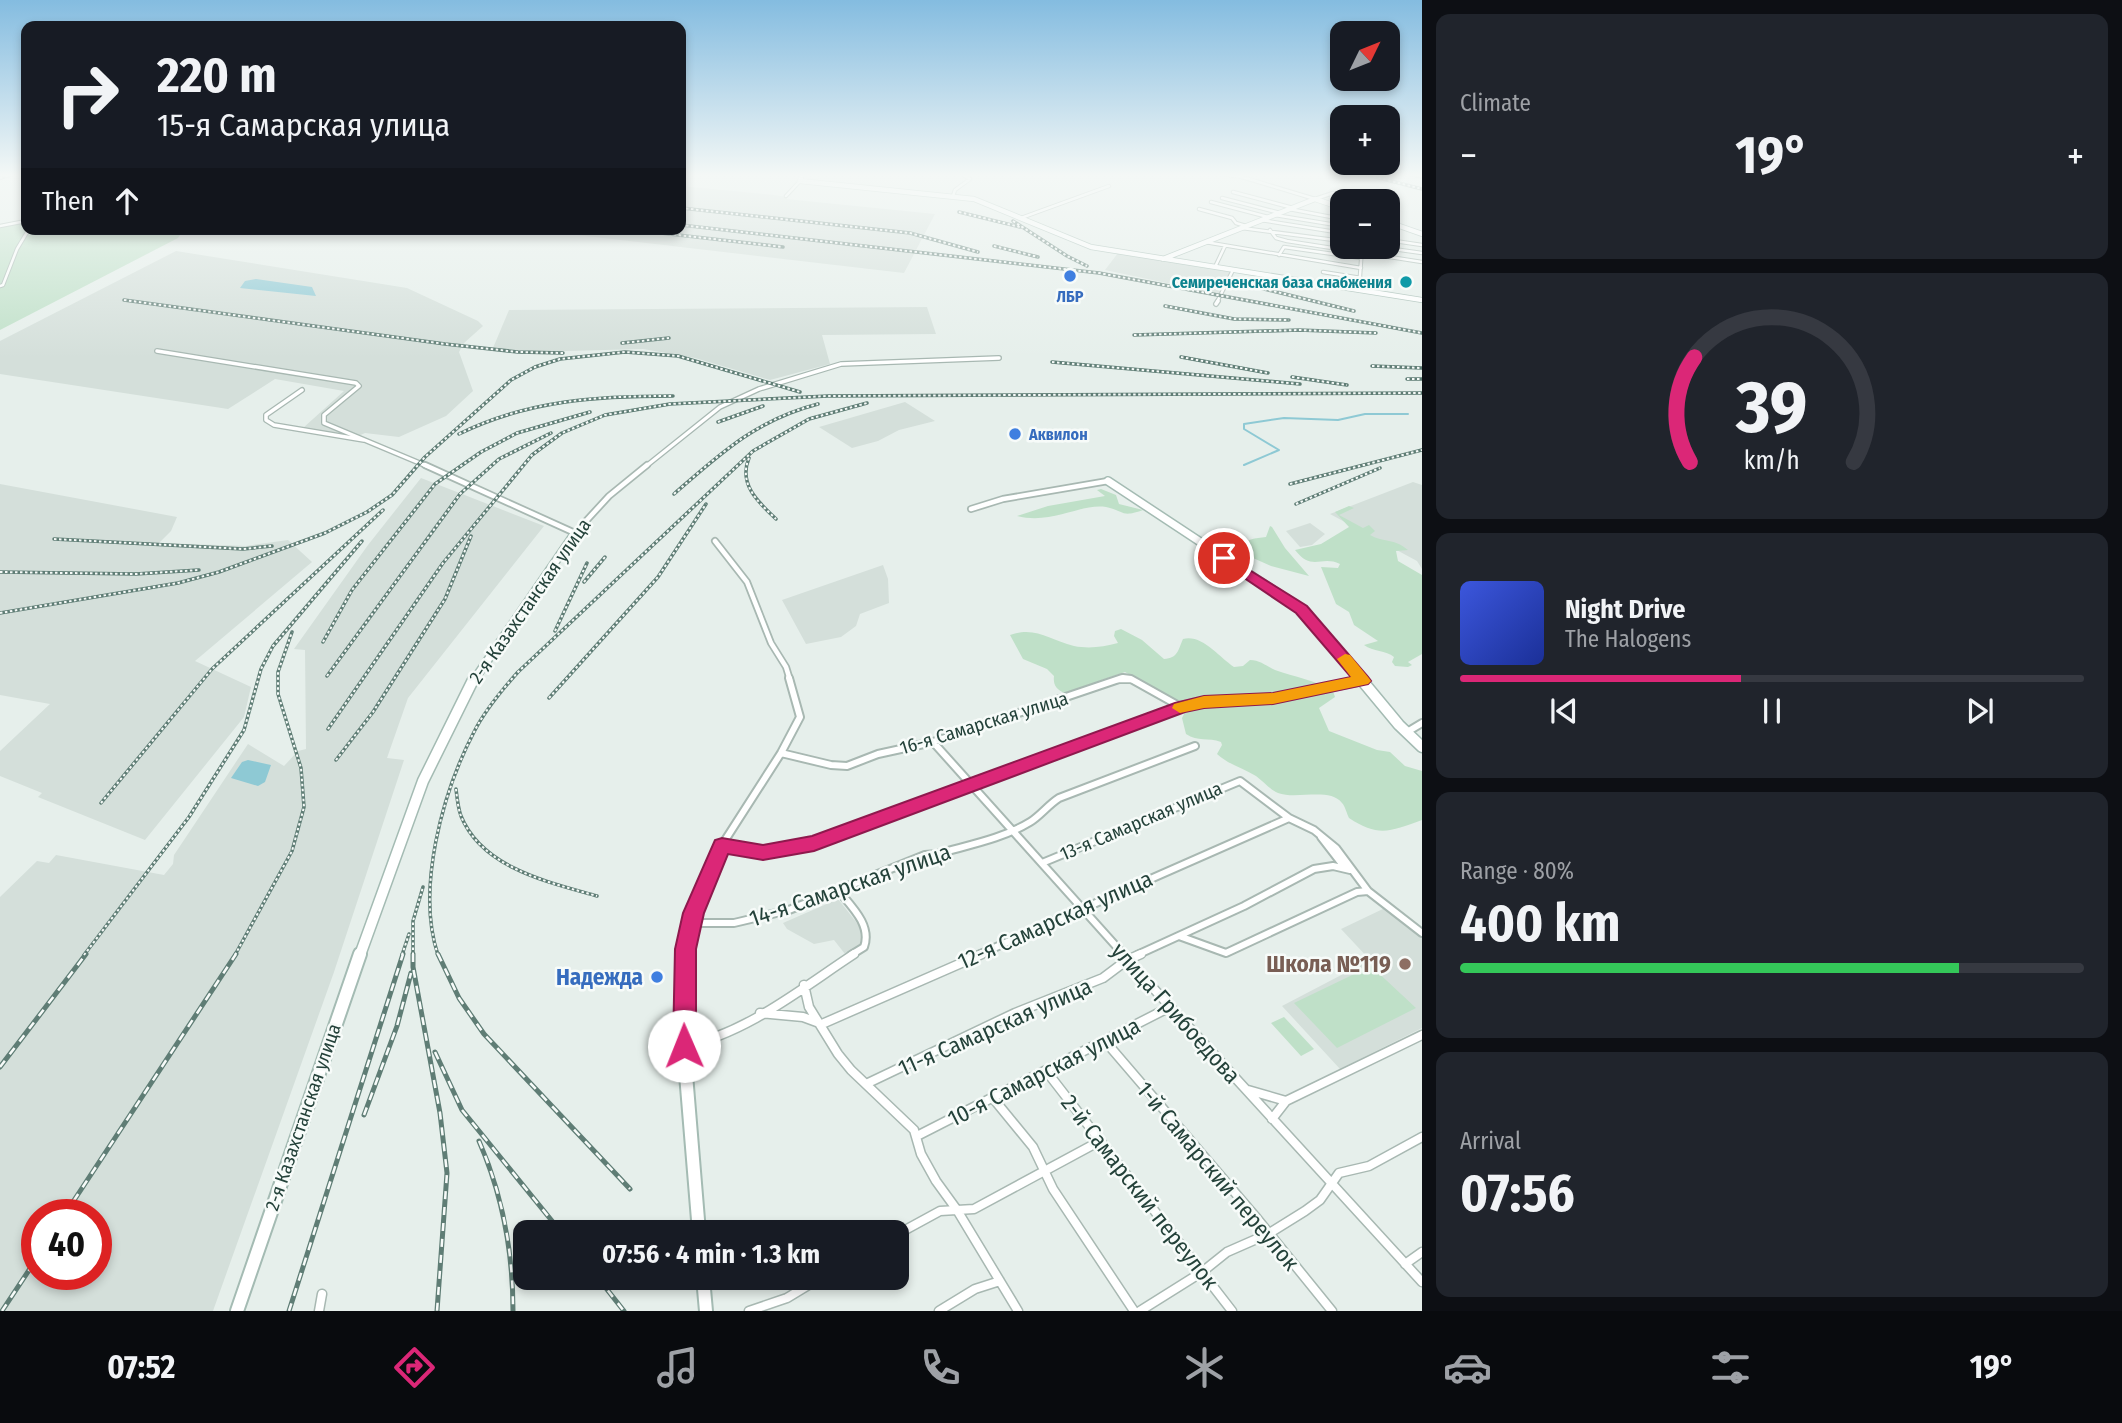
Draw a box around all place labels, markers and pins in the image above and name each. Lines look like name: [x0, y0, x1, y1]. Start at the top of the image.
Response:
marker: ЛБР: [1062, 268, 1078, 284]
place label: Семиреченская база снабжения: [1172, 273, 1392, 292]
marker: Семиреченская база снабжения: [1398, 274, 1414, 290]
place label: ЛБР: [1057, 287, 1084, 306]
place label: Аквилон: [1028, 425, 1088, 444]
marker: Аквилон: [1007, 426, 1023, 442]
pin: [1194, 528, 1254, 588]
place label: Школа №119: [1266, 950, 1391, 978]
marker: Школа №119: [1397, 956, 1413, 972]
place label: Надежда: [556, 963, 643, 991]
marker: Надежда: [649, 969, 665, 985]

